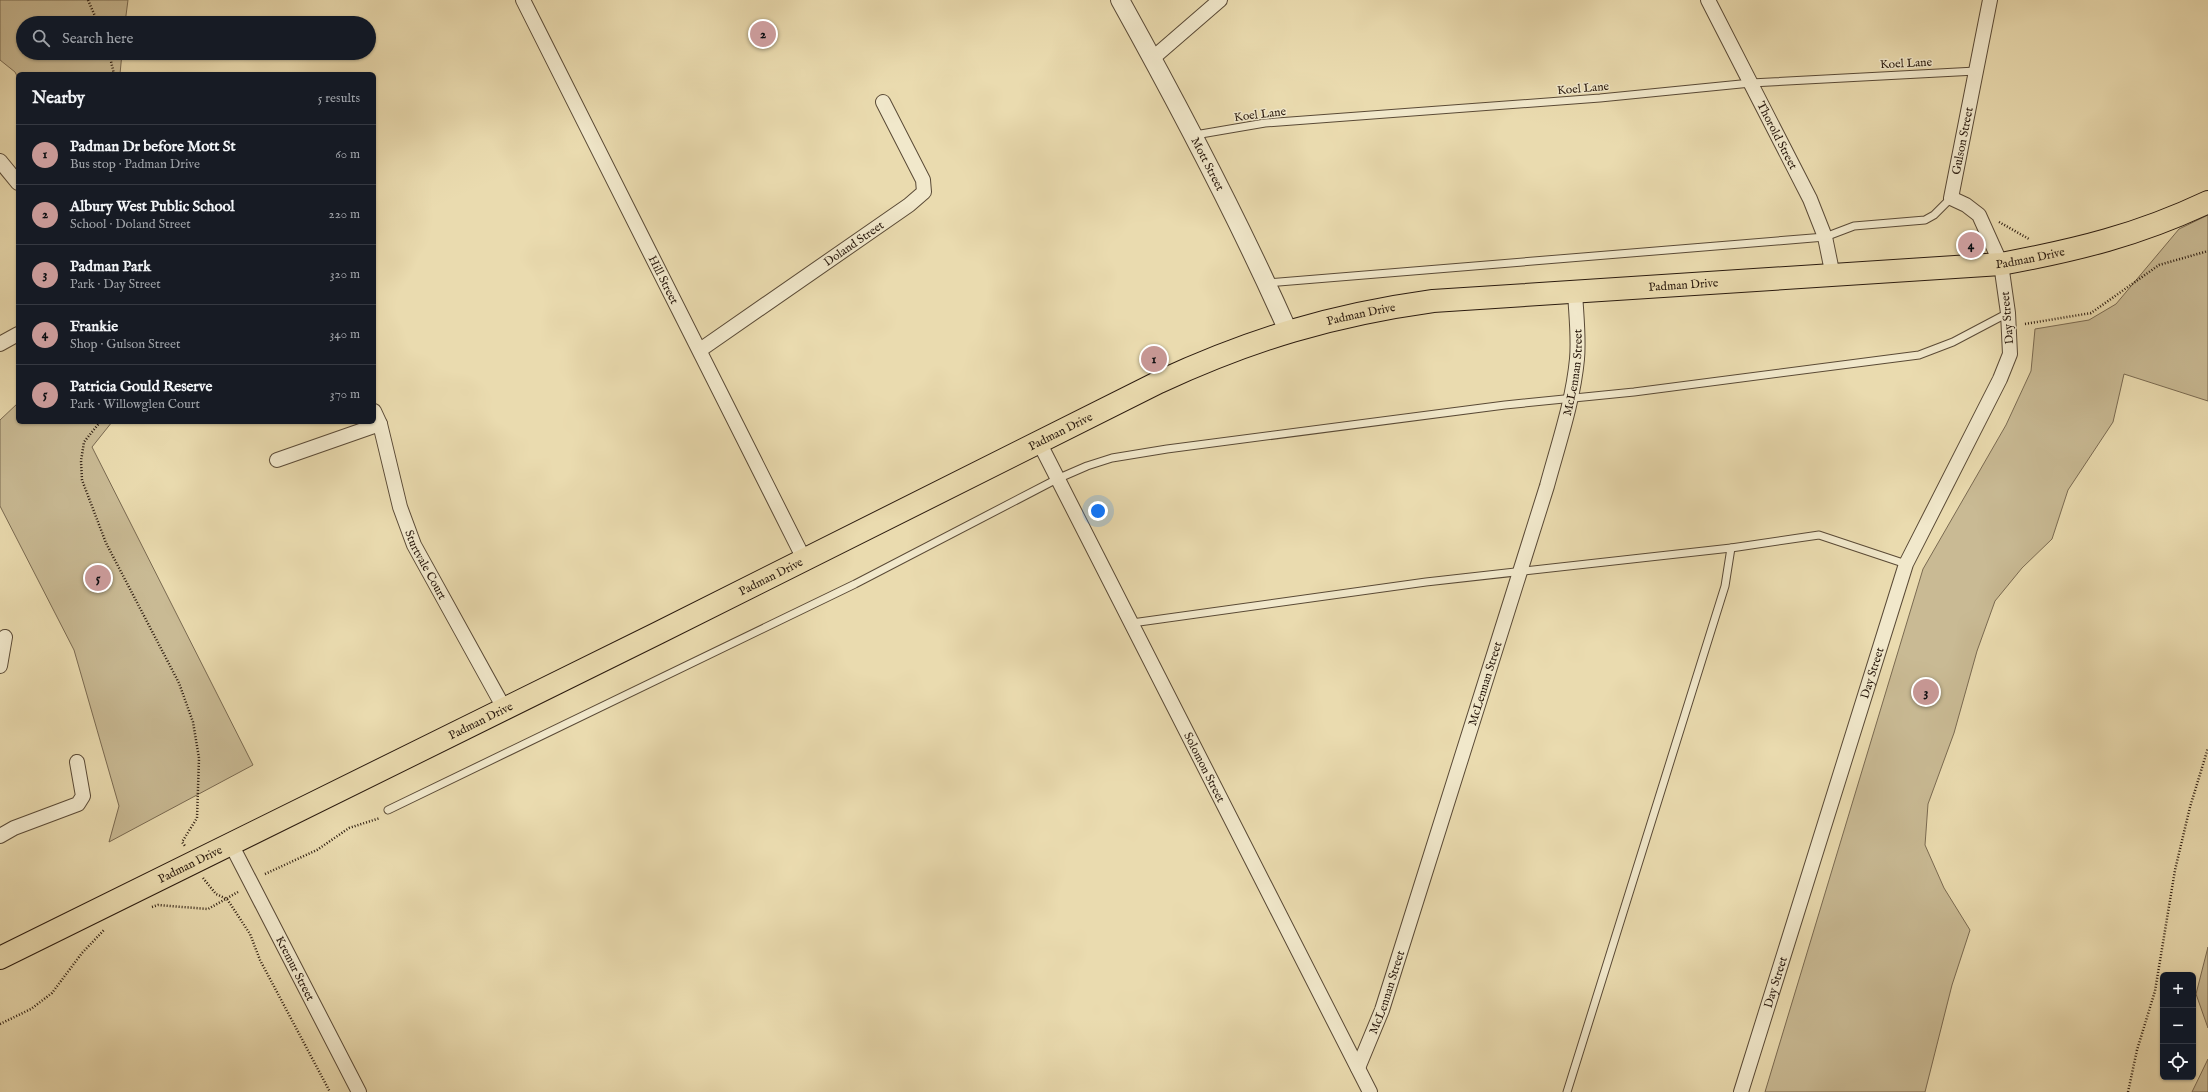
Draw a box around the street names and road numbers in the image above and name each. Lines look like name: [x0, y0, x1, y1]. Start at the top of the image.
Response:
street label: Koel Lane: [1880, 55, 1933, 72]
street label: Koel Lane: [1556, 79, 1610, 98]
street label: Thorold Street: [1753, 99, 1801, 172]
street label: Koel Lane: [1233, 104, 1287, 125]
street label: Gulson Street: [1949, 106, 1977, 176]
street label: Mott Street: [1187, 135, 1227, 194]
street label: Doland Street: [821, 218, 887, 270]
street label: Padman Drive: [1995, 244, 2067, 272]
street label: Hill Street: [645, 253, 682, 307]
street label: Padman Drive: [1648, 275, 1719, 295]
street label: Day Street: [1998, 291, 2017, 345]
street label: Padman Drive: [1325, 300, 1397, 329]
street label: McLennan Street: [1560, 329, 1586, 417]
street label: Padman Drive: [1026, 409, 1096, 454]
street label: Sturtvale Court: [401, 528, 450, 602]
street label: Padman Drive: [736, 554, 806, 599]
street label: McLennan Street: [1465, 640, 1506, 728]
street label: Day Street: [1857, 646, 1887, 701]
street label: Padman Drive: [446, 699, 516, 743]
street label: Solomon Street: [1180, 730, 1228, 805]
street label: Padman Drive: [156, 842, 225, 887]
street label: Kremur Street: [272, 934, 318, 1004]
street label: McLennan Street: [1366, 949, 1408, 1037]
street label: Day Street: [1761, 955, 1791, 1010]

